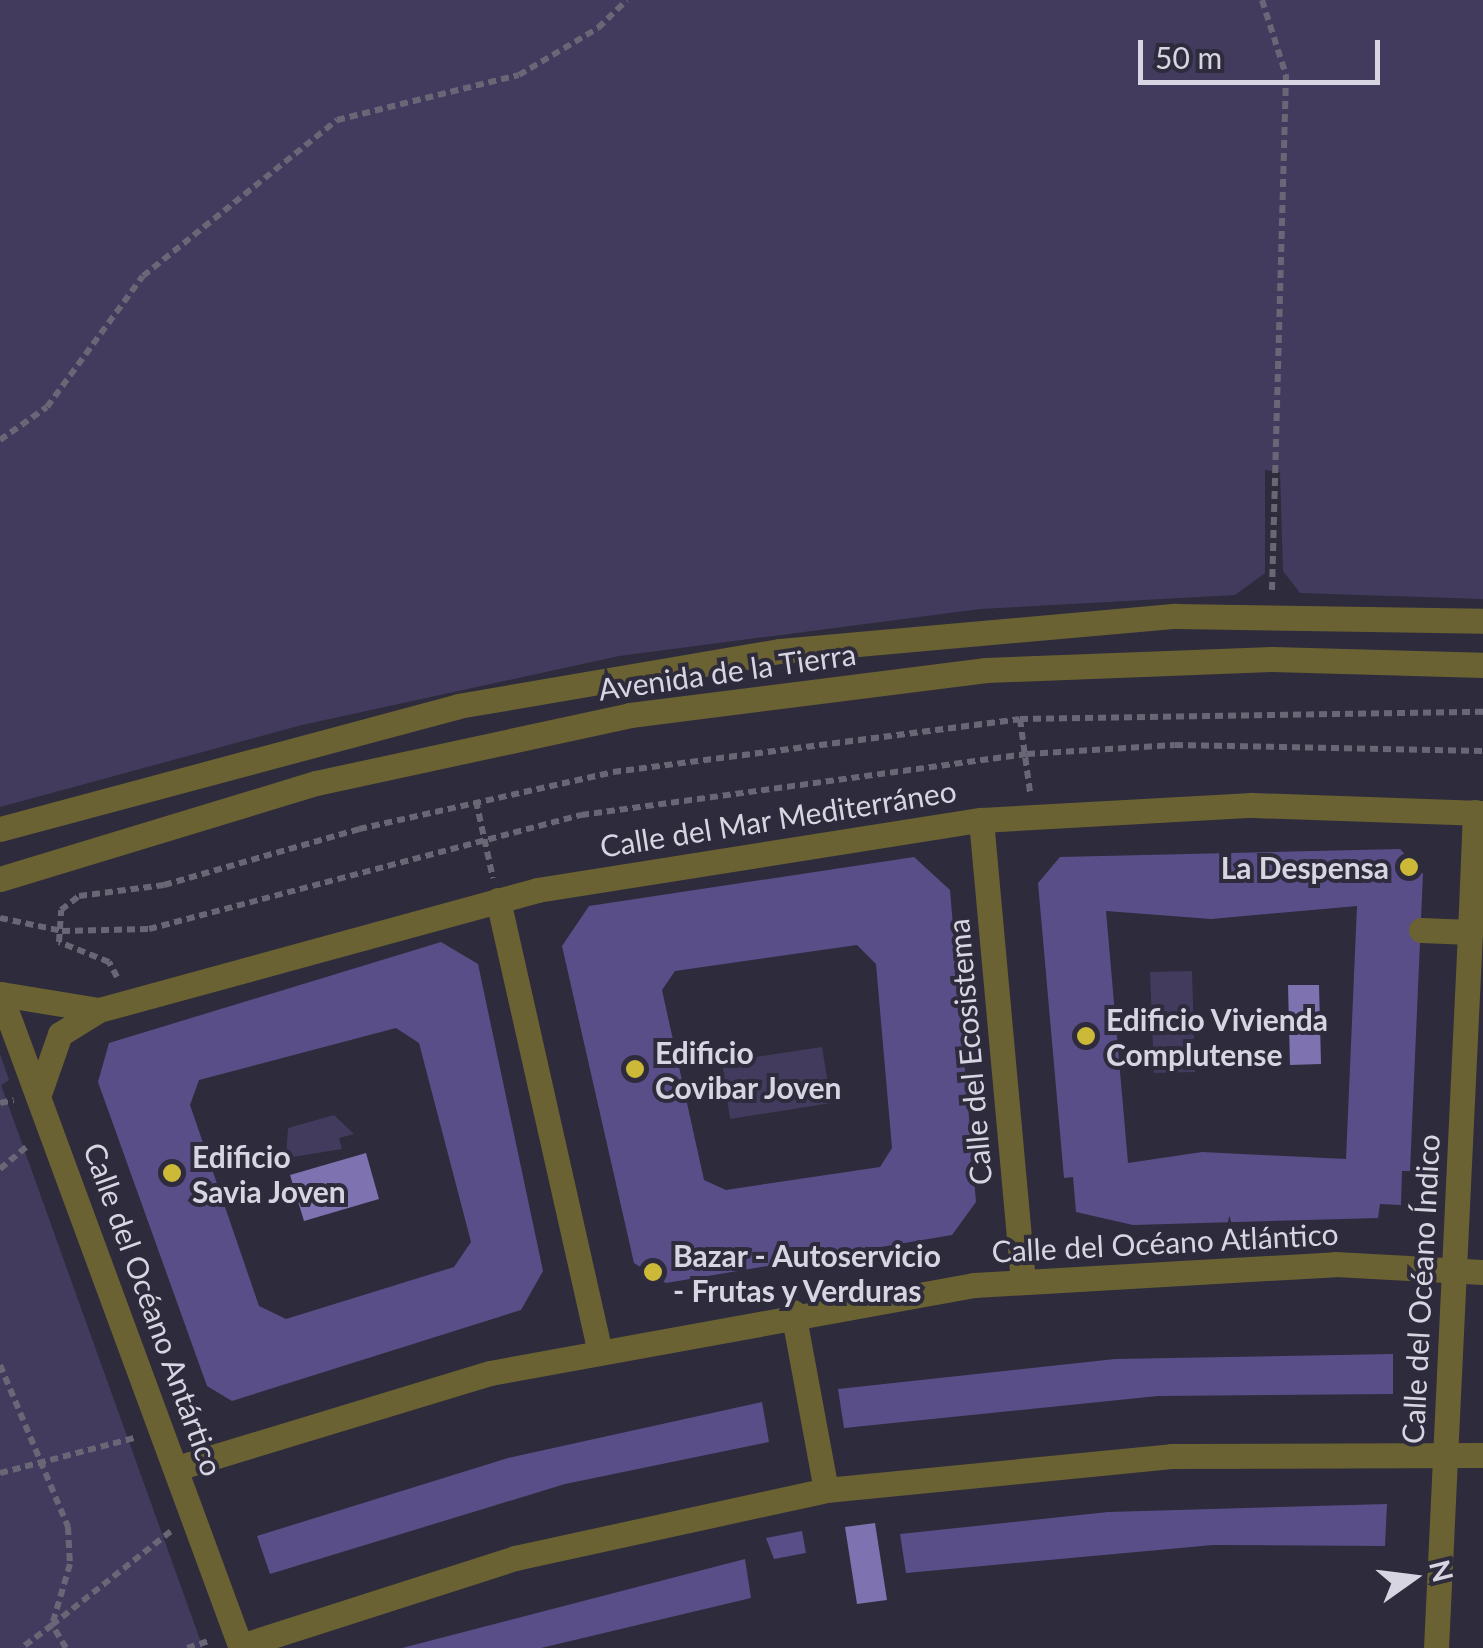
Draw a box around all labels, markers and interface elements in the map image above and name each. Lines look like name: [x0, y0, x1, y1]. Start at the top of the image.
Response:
scale bar: [1143, 20, 1386, 82]
text: 50 m: [1155, 39, 1222, 75]
street label: Avenida de la Tierra: [596, 635, 858, 707]
street label: Calle del Mar Mediterráneo: [597, 772, 959, 864]
place label: La Despensa: [1221, 849, 1389, 885]
marker: La Despensa: [1398, 856, 1420, 878]
street label: Calle del Ecosistema: [939, 917, 999, 1187]
place label: Edificio Vivienda Complutense: [1106, 1001, 1329, 1072]
marker: Edificio Vivienda Complutense: [1075, 1025, 1097, 1047]
place label: Edificio Covibar Joven: [655, 1034, 843, 1104]
marker: Edificio Covibar Joven: [624, 1058, 646, 1080]
street label: Calle del Océano Índico: [1394, 1133, 1446, 1445]
street label: Calle del Océano Antártico: [77, 1137, 231, 1481]
place label: Edificio Savia Joven: [192, 1138, 347, 1208]
marker: Edificio Savia Joven: [161, 1162, 183, 1184]
street label: Calle del Océano Atlántico: [990, 1215, 1340, 1269]
place label: Bazar - Autoservicio - Frutas y Verduras: [673, 1237, 943, 1308]
marker: Bazar - Autoservicio - Frutas y Verduras: [642, 1261, 664, 1283]
north arrow: [1363, 1528, 1463, 1628]
text: N: [1423, 1556, 1461, 1585]

